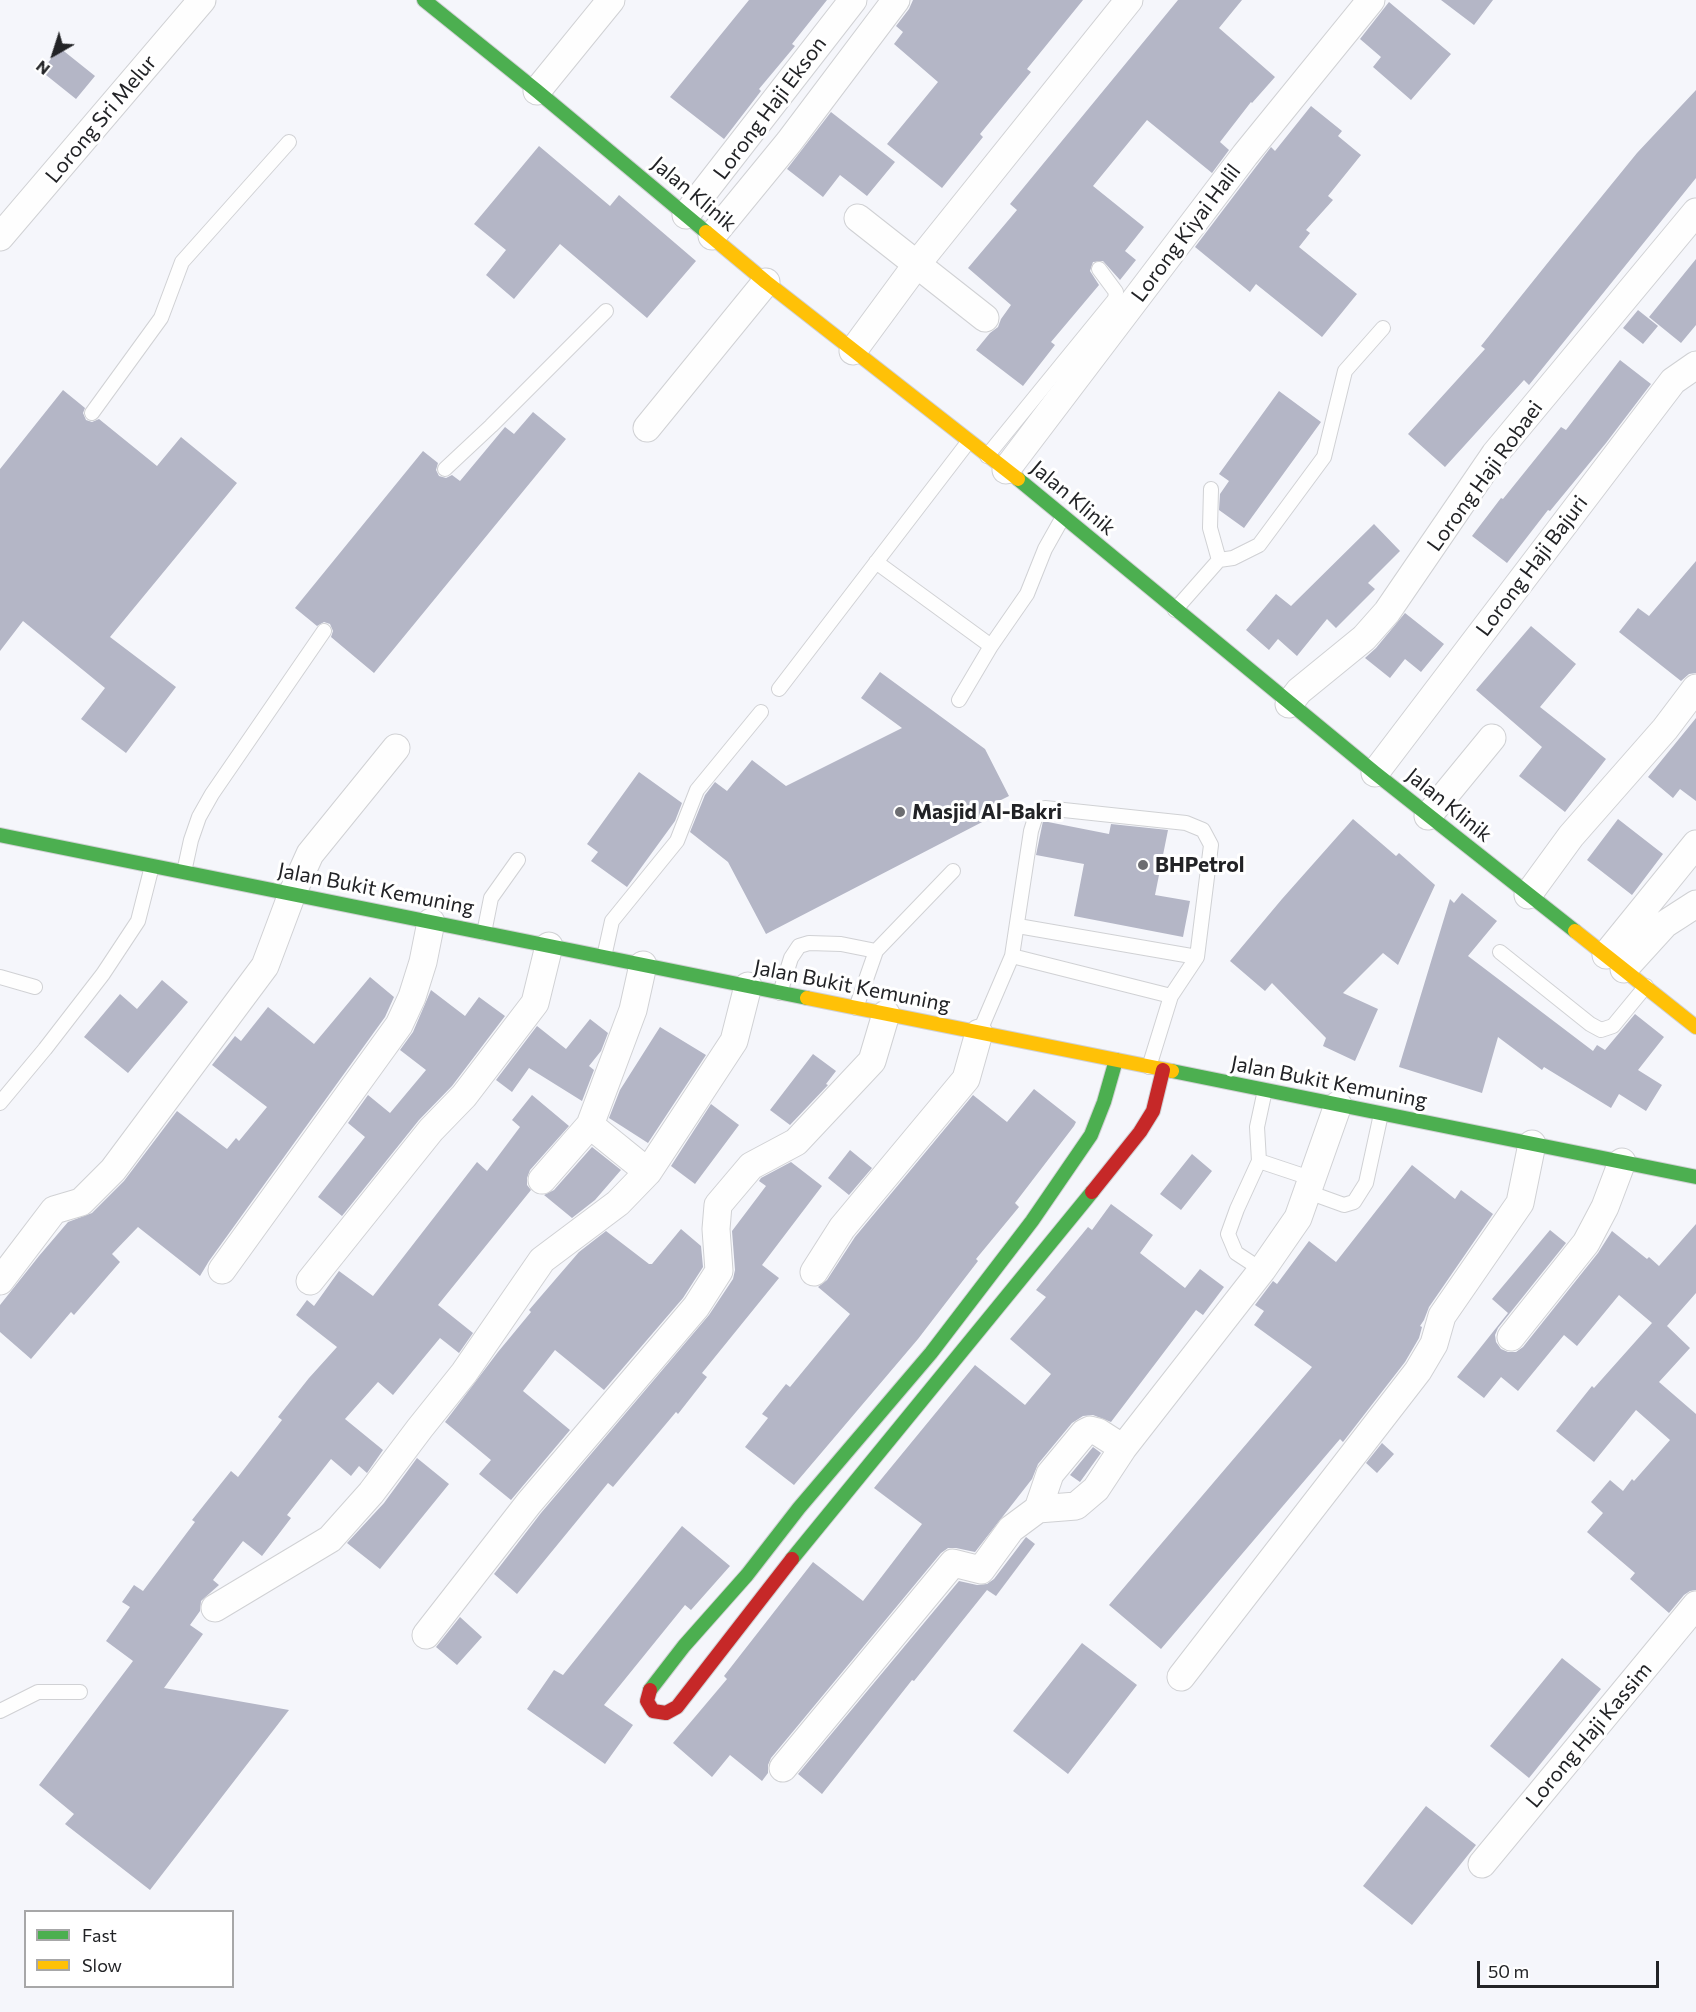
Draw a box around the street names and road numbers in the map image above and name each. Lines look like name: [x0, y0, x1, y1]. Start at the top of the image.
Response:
street label: Lorong Haji Ekson: [708, 32, 832, 184]
street label: Lorong Sri Melur: [40, 50, 162, 188]
street label: Jalan Klinik: [646, 151, 742, 237]
street label: Lorong Kiyai Halil: [1126, 159, 1246, 307]
street label: Lorong Haji Robaei: [1422, 396, 1548, 556]
street label: Jalan Klinik: [1025, 455, 1121, 541]
street label: Lorong Haji Bajuri: [1471, 491, 1593, 641]
street label: Jalan Klinik: [1401, 763, 1497, 847]
street label: Jalan Bukit Kemuning: [276, 858, 476, 920]
street label: Jalan Bukit Kemuning: [752, 955, 952, 1017]
street label: Jalan Bukit Kemuning: [1229, 1051, 1429, 1113]
street label: Lorong Haji Kassim: [1521, 1657, 1657, 1813]

